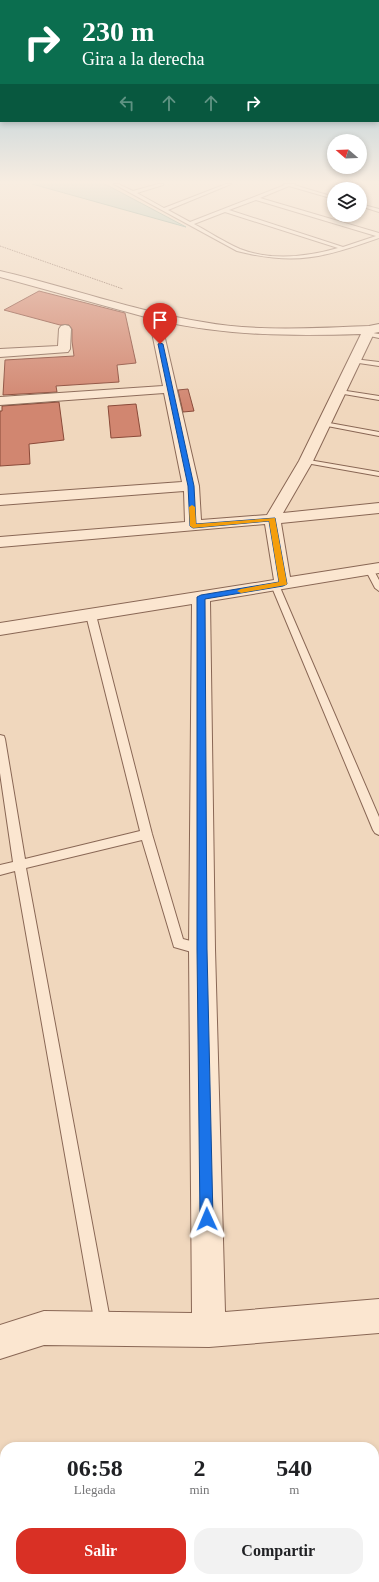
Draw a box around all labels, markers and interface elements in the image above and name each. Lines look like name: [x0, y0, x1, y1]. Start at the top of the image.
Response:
icon: right: [16, 16, 68, 68]
text: 230 m: [82, 16, 154, 47]
text: Gira a la derecha: [82, 49, 204, 69]
icon: left: [116, 92, 138, 114]
icon: ahead: [158, 92, 180, 114]
icon: ahead: [200, 92, 222, 114]
icon: right: [242, 92, 264, 114]
north arrow: [327, 134, 367, 174]
map controls: [327, 134, 367, 222]
button: layers: [327, 182, 367, 222]
pin: [143, 303, 177, 344]
icon: arrive: [149, 309, 171, 331]
position arrow: [186, 1198, 228, 1240]
text: 06:58: [67, 1455, 123, 1481]
text: 2: [193, 1455, 205, 1481]
text: 540: [276, 1455, 312, 1481]
text: Llegada: [74, 1482, 116, 1497]
text: min: [189, 1482, 210, 1497]
text: m: [289, 1482, 299, 1497]
button: Salir: [16, 1528, 186, 1574]
button: Compartir: [194, 1528, 363, 1574]

